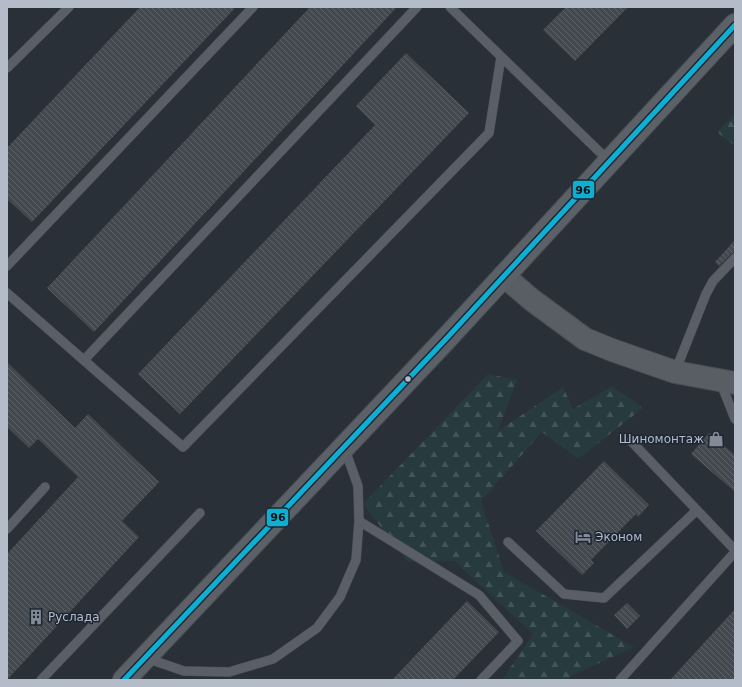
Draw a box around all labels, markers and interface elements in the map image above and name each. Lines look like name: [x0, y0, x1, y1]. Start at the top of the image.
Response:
line badge: 96: [572, 180, 595, 199]
text: 96: [575, 184, 591, 197]
unlabelled marker: [403, 374, 413, 384]
shop icon: Шиномонтаж: [707, 430, 725, 448]
place label: Шиномонтаж: [619, 432, 704, 446]
line badge: 96: [266, 508, 289, 527]
text: 96: [270, 511, 286, 524]
hotel icon: Эконом: [574, 528, 592, 546]
place label: Эконом: [595, 530, 642, 544]
building icon: Руслада: [27, 608, 45, 626]
place label: Руслада: [48, 610, 100, 624]

